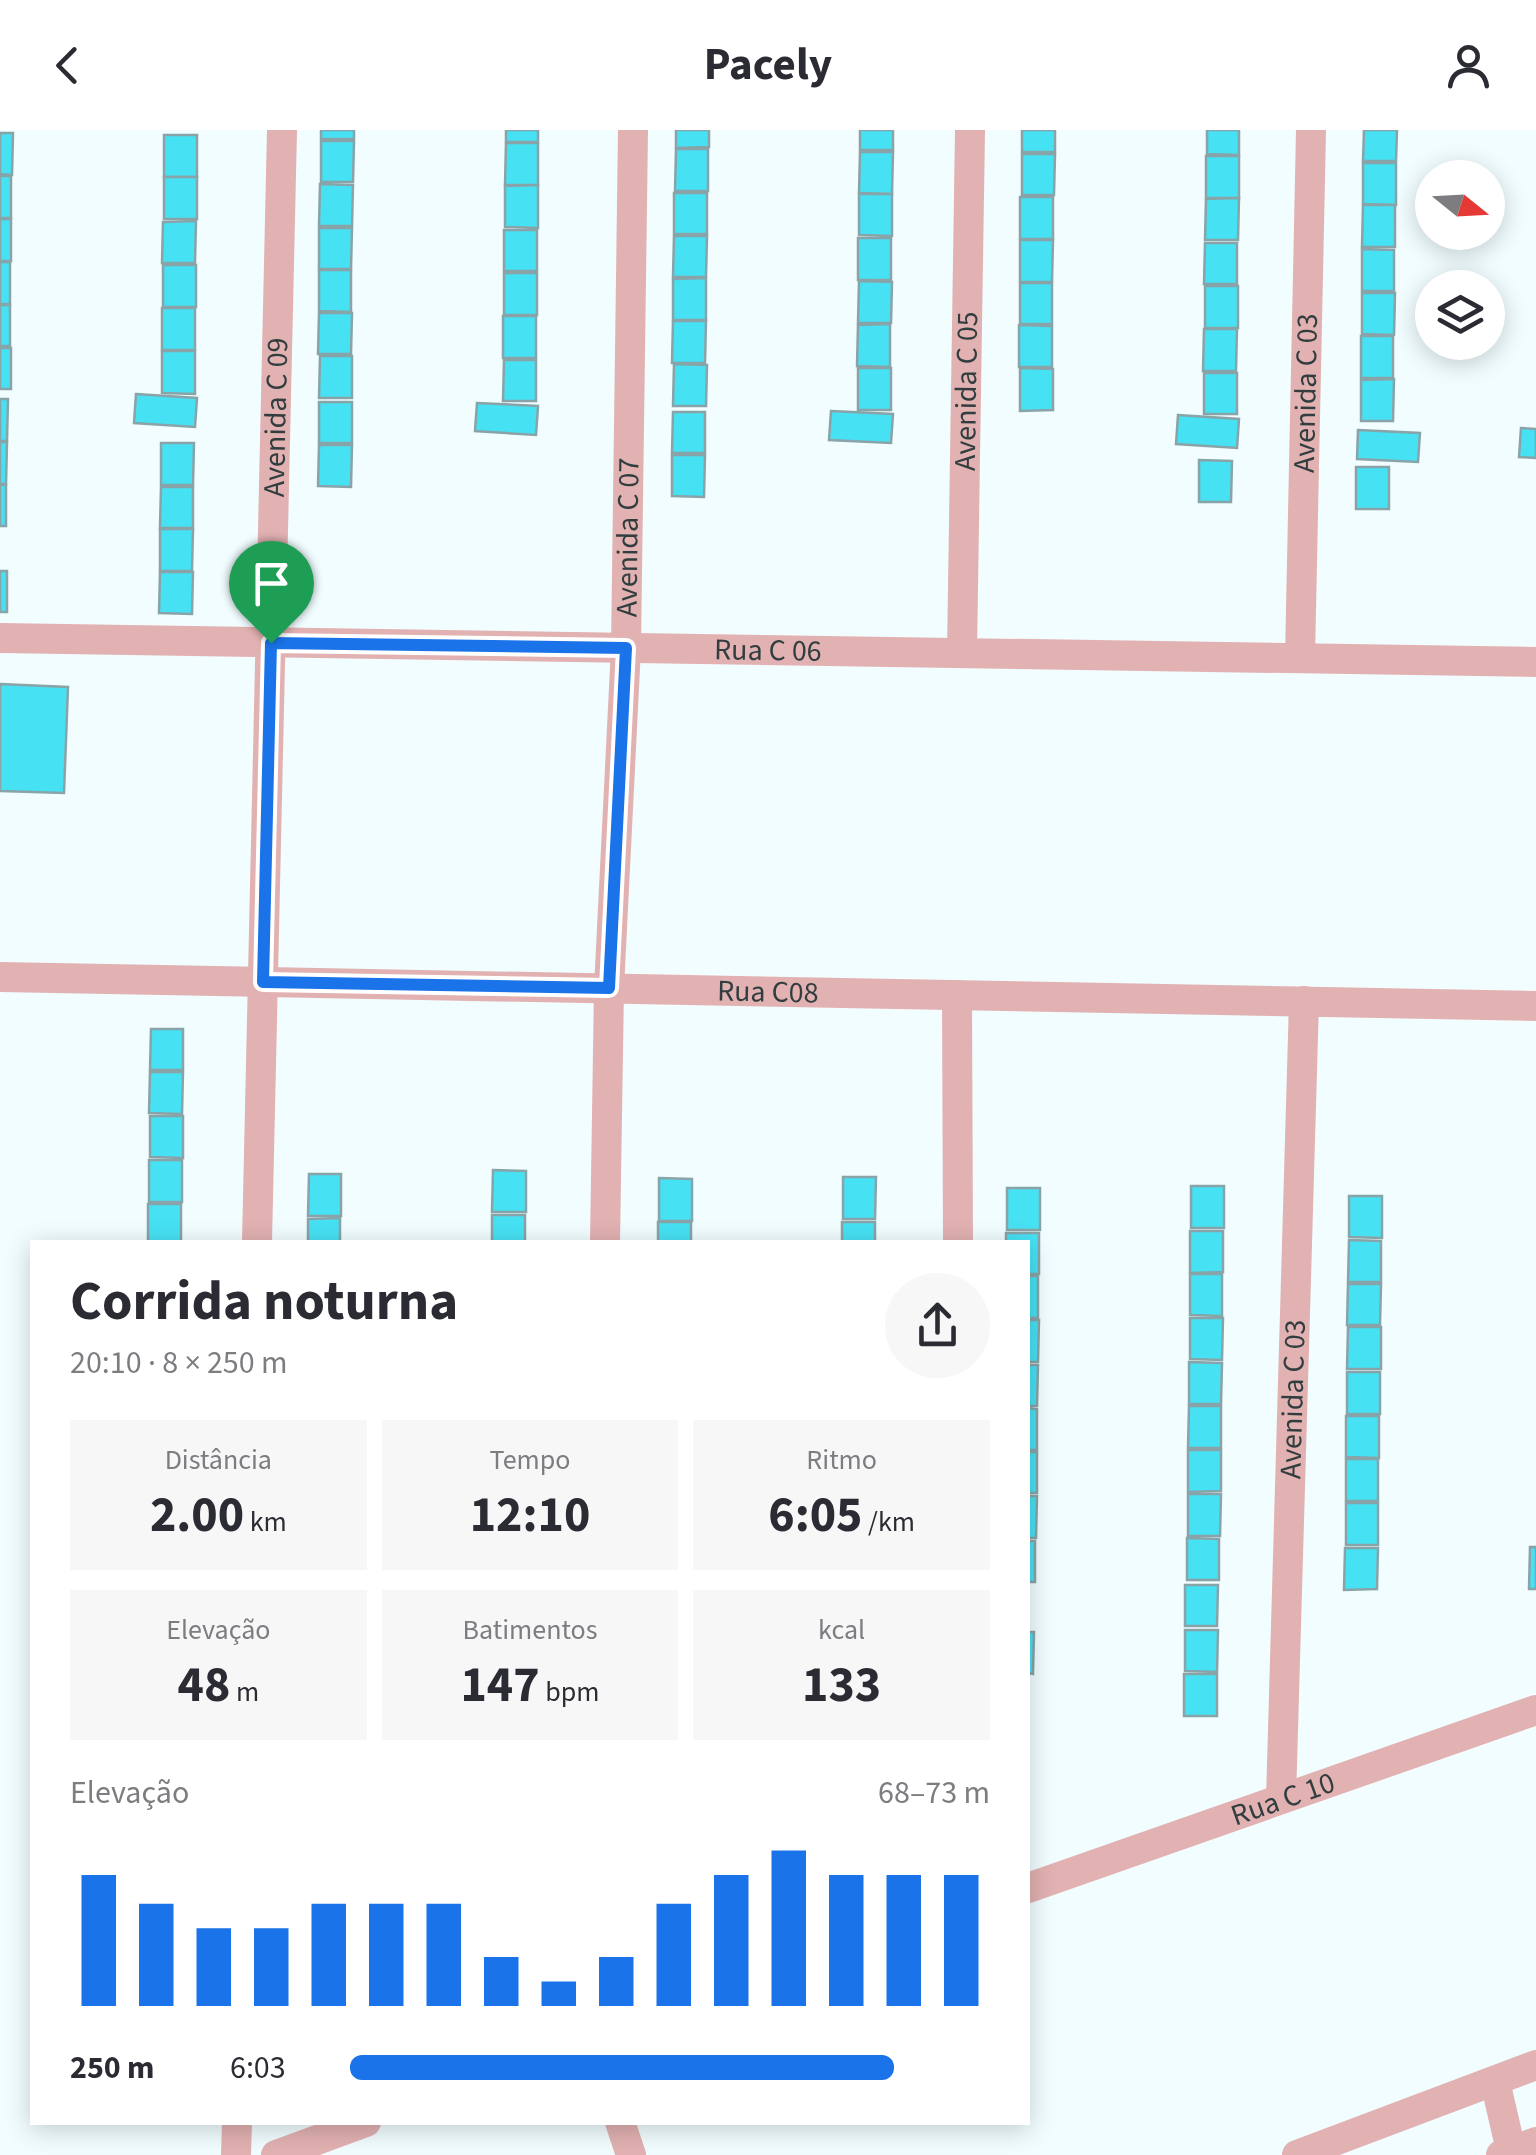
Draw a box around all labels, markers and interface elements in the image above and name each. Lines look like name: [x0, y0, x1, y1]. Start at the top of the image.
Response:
text: Pacely: [704, 33, 832, 97]
icon: back: [40, 38, 95, 93]
icon: person: [1441, 38, 1496, 93]
north arrow: [1415, 160, 1505, 250]
map controls: [1415, 160, 1505, 360]
button: layers: [1415, 270, 1505, 360]
street label: Avenida C 05: [944, 311, 989, 471]
street label: Avenida C 03: [1283, 313, 1329, 473]
street label: Avenida C 09: [253, 337, 299, 497]
street label: Avenida C 07: [605, 457, 651, 617]
pin: [229, 541, 314, 644]
icon: arrive: [244, 556, 299, 611]
street label: Rua C 06: [714, 628, 822, 673]
street label: Rua C08: [717, 970, 819, 1014]
text: Corrida noturna: [70, 1263, 458, 1341]
button: share: [885, 1273, 990, 1378]
street label: Avenida C 03: [1269, 1319, 1317, 1479]
text: 20:10 · 8 × 250 m: [70, 1340, 288, 1386]
text: Distância: [165, 1440, 272, 1480]
text: Tempo: [490, 1440, 570, 1480]
text: Ritmo: [806, 1440, 877, 1480]
text: 2.00: [150, 1480, 244, 1551]
text: 12:10: [470, 1480, 590, 1551]
text: 6:05: [768, 1480, 863, 1551]
text: km: [244, 1502, 287, 1542]
text: /km: [863, 1502, 915, 1542]
text: Elevação: [166, 1610, 271, 1650]
text: Batimentos: [463, 1610, 597, 1650]
text: kcal: [818, 1610, 865, 1650]
text: 48: [178, 1650, 230, 1721]
text: 147: [460, 1650, 540, 1721]
text: 133: [802, 1650, 881, 1721]
text: m: [230, 1672, 259, 1712]
text: bpm: [540, 1672, 600, 1712]
street label: Rua C 10: [1225, 1761, 1341, 1837]
text: Elevação: [70, 1770, 189, 1816]
text: 68–73 m: [878, 1770, 990, 1816]
text: 250 m: [70, 2045, 155, 2091]
text: 6:03: [230, 2045, 286, 2091]

